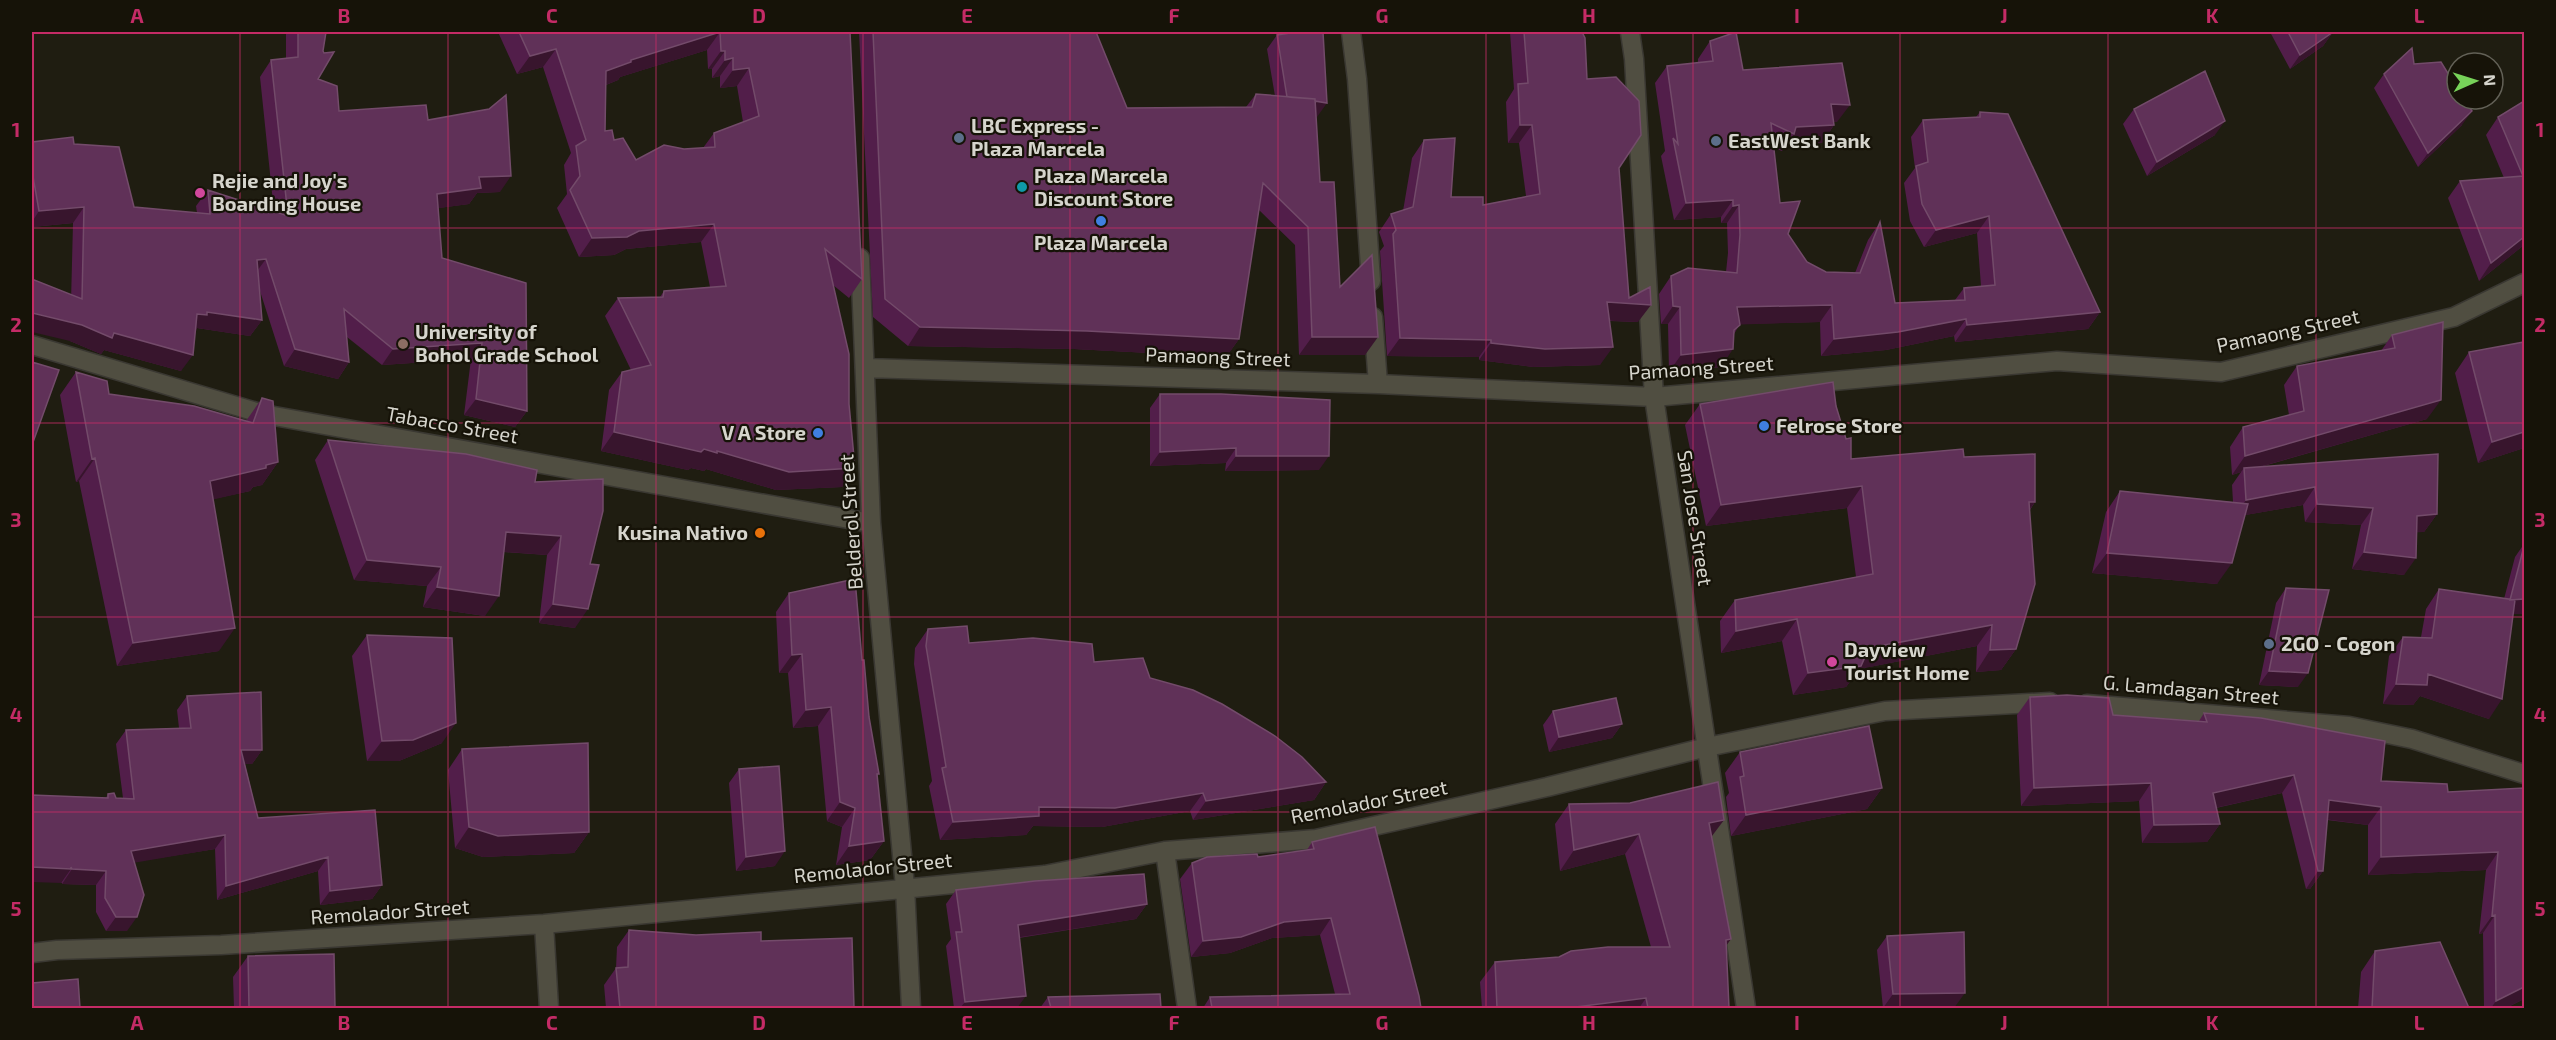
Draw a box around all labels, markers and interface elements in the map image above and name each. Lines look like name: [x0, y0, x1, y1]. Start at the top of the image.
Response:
text: A: [130, 3, 144, 27]
text: B: [338, 3, 350, 27]
text: C: [546, 3, 558, 27]
text: D: [752, 3, 766, 27]
text: E: [961, 3, 973, 27]
text: F: [1168, 3, 1180, 27]
text: G: [1376, 3, 1388, 27]
text: H: [1582, 3, 1596, 27]
text: I: [1794, 3, 1800, 27]
text: J: [2000, 3, 2008, 27]
text: K: [2206, 3, 2219, 27]
text: L: [2414, 3, 2425, 27]
north arrow: [2445, 51, 2505, 111]
text: N: [2481, 74, 2500, 86]
place label: LBC Express - Plaza Marcela: [971, 113, 1105, 160]
text: 1: [12, 117, 20, 141]
text: 1: [2536, 117, 2544, 141]
place label: EastWest Bank: [1728, 128, 1872, 152]
marker: LBC Express - Plaza Marcela: [952, 131, 966, 145]
marker: EastWest Bank: [1709, 134, 1723, 148]
place label: Plaza Marcela Discount Store: [1034, 163, 1173, 210]
place label: Rejie and Joy's Boarding House: [212, 168, 361, 215]
marker: Plaza Marcela Discount Store: [1015, 180, 1029, 194]
marker: Rejie and Joy's Boarding House: [193, 186, 207, 200]
marker: Plaza Marcela: [1094, 214, 1108, 228]
place label: Plaza Marcela: [1034, 230, 1168, 254]
street label: Pamaong Street: [2214, 303, 2362, 357]
text: 2: [10, 312, 22, 336]
text: 2: [2534, 312, 2546, 336]
place label: University of Bohol Grade School: [415, 319, 599, 366]
marker: University of Bohol Grade School: [396, 337, 410, 351]
street label: Pamaong Street: [1145, 341, 1291, 371]
street label: Pamaong Street: [1628, 350, 1775, 384]
street label: Tabacco Street: [384, 401, 520, 448]
place label: Felrose Store: [1776, 413, 1902, 437]
marker: Felrose Store: [1757, 419, 1771, 433]
place label: V A Store: [722, 420, 806, 444]
marker: V A Store: [811, 426, 825, 440]
street label: San Jose Street: [1673, 448, 1719, 588]
street label: Belderol Street: [833, 453, 867, 591]
text: 3: [10, 507, 22, 531]
text: 3: [2534, 507, 2546, 531]
place label: Kusina Nativo: [617, 520, 748, 544]
marker: Kusina Nativo: [753, 526, 767, 540]
place label: 2GO - Cogon: [2281, 631, 2395, 655]
place label: Dayview Tourist Home: [1844, 637, 1969, 684]
marker: 2GO - Cogon: [2262, 637, 2276, 651]
marker: Dayview Tourist Home: [1825, 655, 1839, 669]
street label: G. Lamdagan Street: [2102, 669, 2280, 709]
text: 4: [10, 702, 23, 726]
text: 4: [2534, 702, 2547, 726]
street label: Remolador Street: [1288, 774, 1450, 828]
street label: Remolador Street: [792, 847, 954, 887]
street label: Remolador Street: [310, 893, 471, 929]
text: 5: [10, 896, 22, 920]
text: 5: [2534, 896, 2546, 920]
text: A: [130, 1010, 144, 1034]
text: B: [338, 1010, 350, 1034]
text: C: [546, 1010, 558, 1034]
text: D: [752, 1010, 766, 1034]
text: E: [961, 1010, 973, 1034]
text: F: [1168, 1010, 1180, 1034]
text: G: [1376, 1010, 1388, 1034]
text: H: [1582, 1010, 1596, 1034]
text: I: [1794, 1010, 1800, 1034]
text: J: [2000, 1010, 2008, 1034]
text: K: [2206, 1010, 2219, 1034]
text: L: [2414, 1010, 2425, 1034]

